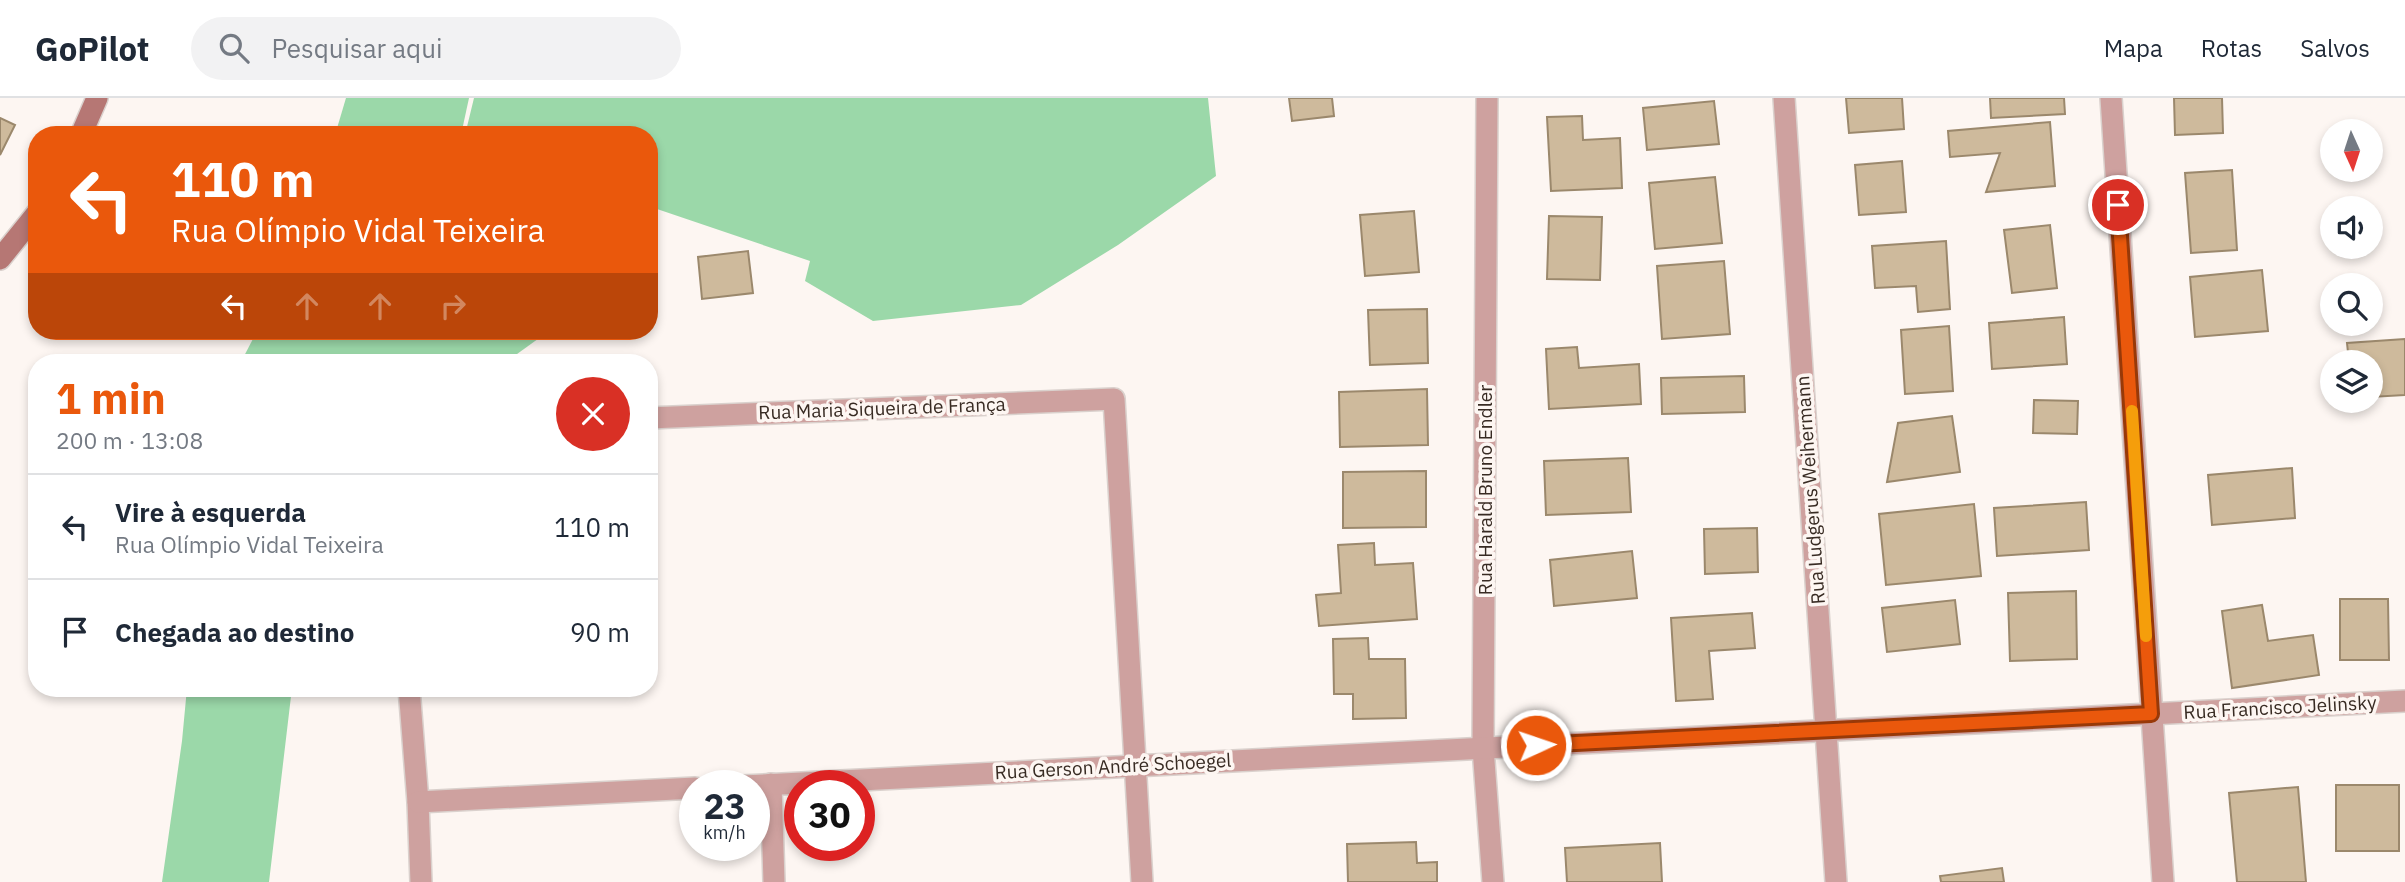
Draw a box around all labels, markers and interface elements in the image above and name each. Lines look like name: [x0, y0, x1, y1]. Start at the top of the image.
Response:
search box: [191, 17, 681, 80]
text: GoPilot: [35, 27, 149, 70]
icon: search: [215, 29, 253, 67]
text: Pesquisar aqui: [271, 31, 442, 65]
text: Mapa: [2104, 32, 2163, 64]
text: Rotas: [2201, 32, 2262, 64]
text: Salvos: [2300, 32, 2370, 64]
north arrow: [2320, 119, 2384, 182]
map controls: [2320, 119, 2383, 413]
text: 110 m: [171, 147, 315, 210]
icon: left: [56, 154, 147, 245]
pin: [2088, 175, 2148, 235]
icon: arrive: [2099, 186, 2137, 224]
button: sound: [2320, 196, 2383, 259]
text: Rua Olímpio Vidal Teixeira: [171, 209, 545, 251]
button: search: [2320, 273, 2383, 336]
icon: left: [215, 287, 253, 325]
icon: ahead: [288, 287, 326, 325]
icon: ahead: [361, 287, 399, 325]
icon: right: [434, 287, 472, 325]
button: layers: [2320, 350, 2383, 413]
text: 1 min: [56, 371, 166, 426]
street label: Rua Ludgerus Weihermann: [1790, 375, 1830, 605]
button: close: [556, 377, 630, 451]
street label: Rua Harald Bruno Endler: [1473, 385, 1497, 595]
street label: Rua Maria Siqueira de França: [758, 392, 1006, 424]
text: 200 m · 13:08: [56, 425, 203, 455]
text: Vire à esquerda: [115, 495, 306, 529]
icon: left: [56, 508, 94, 546]
text: 110 m: [554, 510, 630, 544]
text: Rua Olímpio Vidal Teixeira: [115, 529, 384, 559]
icon: arrive: [56, 613, 94, 651]
text: Chegada ao destino: [115, 615, 354, 649]
text: 90 m: [570, 615, 630, 649]
street label: Rua Francisco Jelinsky: [2183, 690, 2378, 724]
position arrow: [1499, 708, 1573, 782]
street label: Rua Gerson André Schoegel: [994, 748, 1232, 784]
speed limit sign: 30: [784, 770, 875, 861]
text: 23: [703, 783, 746, 829]
text: km/h: [703, 821, 746, 844]

